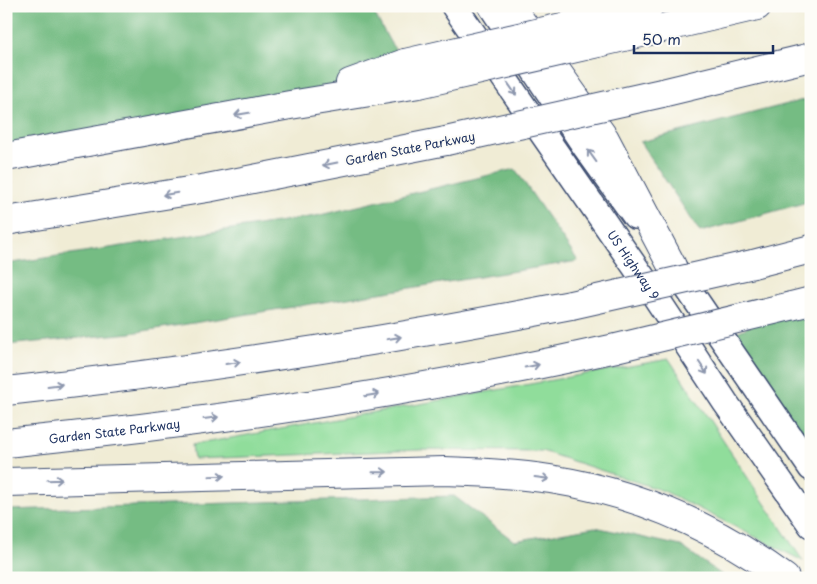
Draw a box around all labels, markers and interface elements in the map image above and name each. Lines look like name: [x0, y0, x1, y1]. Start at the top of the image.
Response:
scale bar: [634, 22, 773, 54]
text: 50 m: [642, 27, 681, 50]
one-way arrow: [507, 82, 517, 96]
one-way arrow: [234, 109, 250, 119]
street label: Garden State Parkway: [344, 127, 476, 169]
one-way arrow: [586, 150, 597, 163]
one-way arrow: [322, 160, 338, 169]
one-way arrow: [162, 189, 178, 199]
street label: US Highway 9: [603, 226, 664, 303]
one-way arrow: [385, 333, 401, 343]
one-way arrow: [225, 358, 241, 368]
one-way arrow: [523, 361, 539, 370]
one-way arrow: [697, 361, 708, 375]
one-way arrow: [46, 380, 62, 390]
one-way arrow: [364, 390, 380, 400]
one-way arrow: [203, 413, 219, 423]
street label: Garden State Parkway: [48, 414, 181, 447]
one-way arrow: [372, 467, 388, 477]
one-way arrow: [209, 471, 225, 481]
one-way arrow: [534, 473, 550, 483]
one-way arrow: [47, 476, 63, 485]

